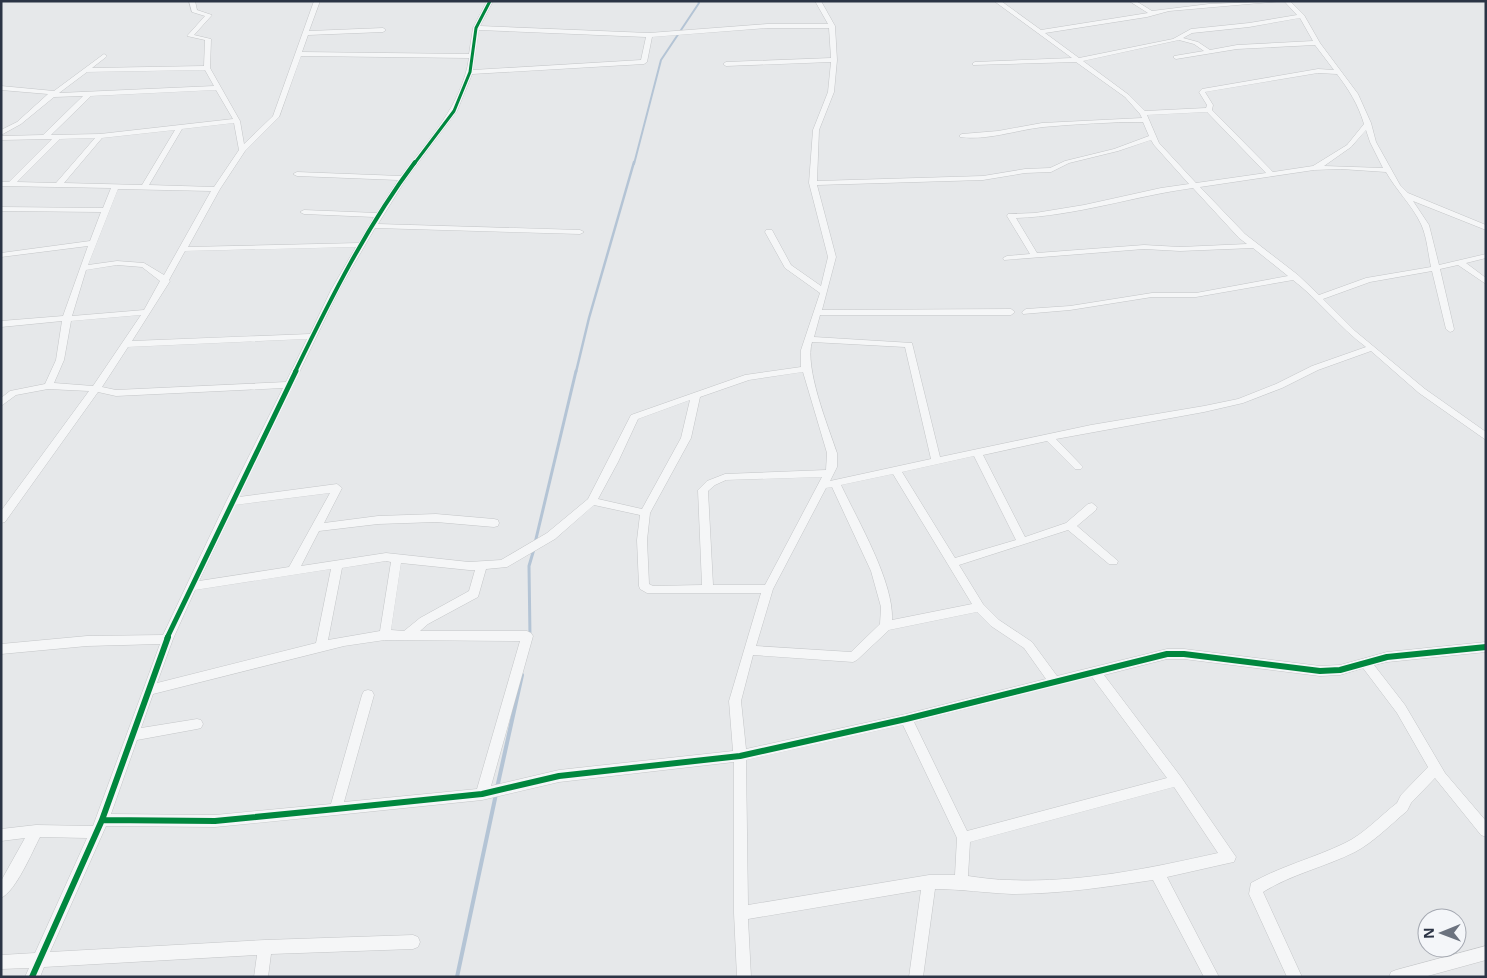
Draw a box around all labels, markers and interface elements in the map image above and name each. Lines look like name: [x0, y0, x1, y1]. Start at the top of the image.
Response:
north arrow: [1417, 908, 1467, 958]
text: N: [1419, 927, 1438, 939]

